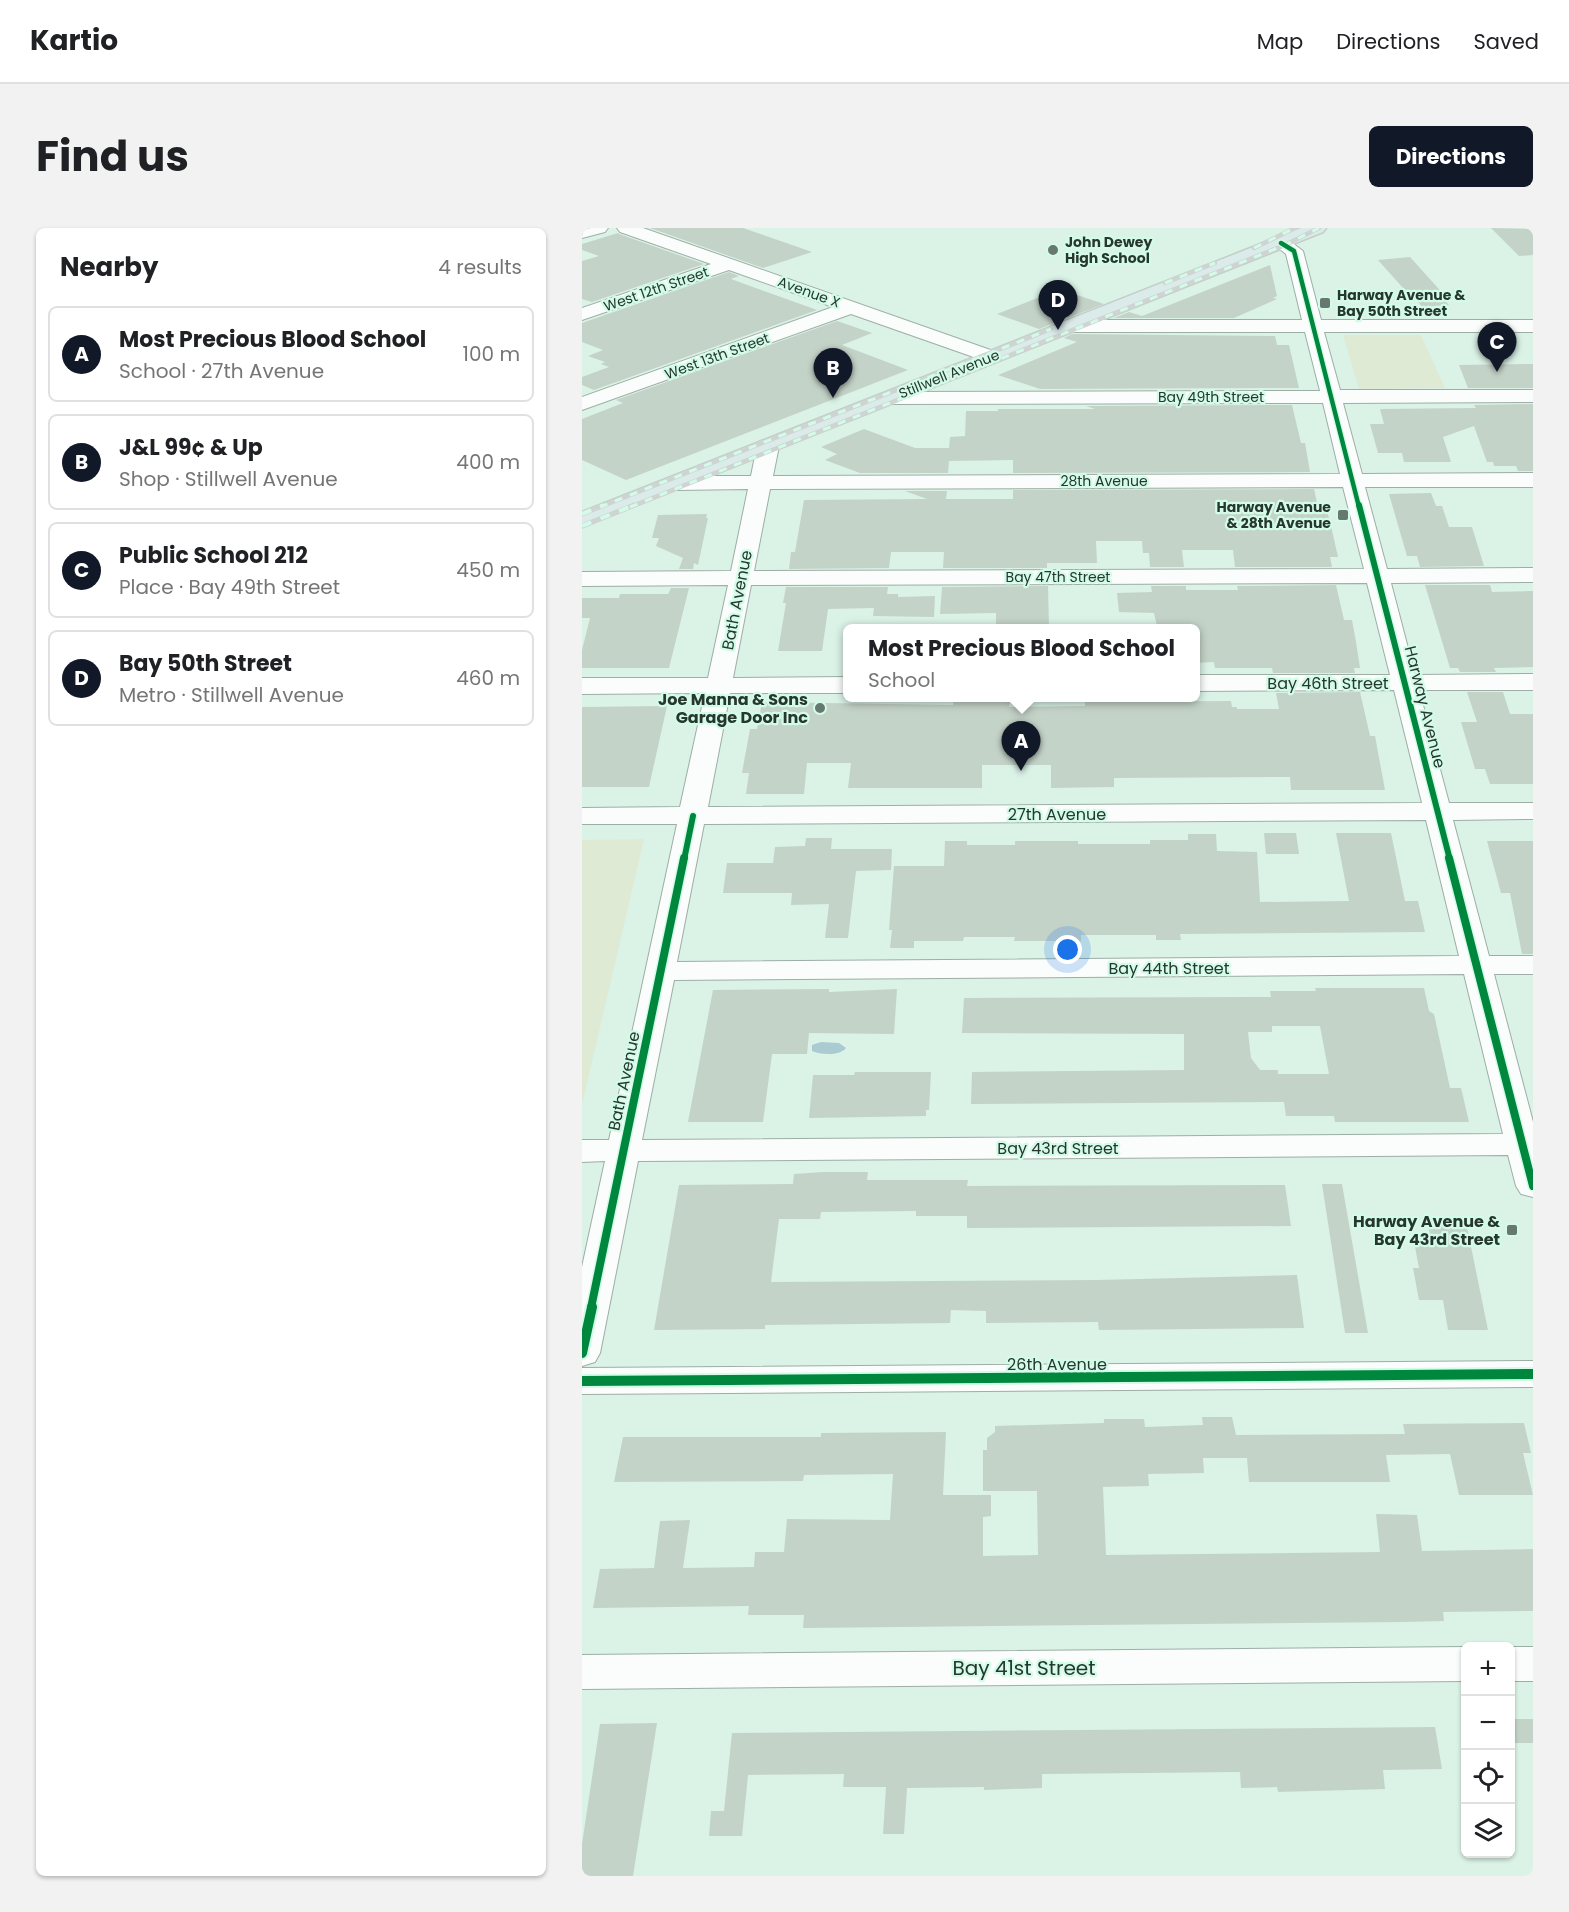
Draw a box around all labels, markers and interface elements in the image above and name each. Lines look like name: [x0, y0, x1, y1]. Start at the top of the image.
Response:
text: Kartio: [30, 21, 118, 60]
text: Map: [1257, 27, 1303, 56]
text: Directions: [1336, 27, 1440, 56]
text: Saved: [1473, 27, 1539, 56]
button: Directions: [1369, 126, 1533, 187]
text: Find us: [36, 127, 189, 186]
place label: John Dewey High School: [1065, 232, 1152, 268]
marker: John Dewey High School: [1046, 243, 1060, 257]
text: Nearby: [60, 249, 158, 285]
text: 4 results: [438, 253, 522, 281]
street label: West 12th Street: [601, 262, 711, 316]
street label: Avenue X: [775, 271, 843, 313]
pin: D: [1038, 280, 1078, 330]
place label: Harway Avenue & Bay 50th Street: [1337, 285, 1466, 321]
marker: Harway Avenue & Bay 50th Street: [1318, 296, 1332, 310]
pin: C: [1478, 322, 1516, 372]
text: Most Precious Blood School: [119, 324, 426, 355]
street label: West 13th Street: [662, 328, 772, 384]
text: A: [74, 340, 89, 368]
text: 100 m: [463, 340, 520, 368]
street label: Stillwell Avenue: [896, 345, 1003, 403]
pin: B: [814, 348, 852, 398]
text: School · 27th Avenue: [119, 357, 324, 385]
street label: Bay 49th Street: [1158, 387, 1264, 407]
text: J&L 99¢ & Up: [119, 432, 263, 463]
text: B: [75, 448, 88, 476]
text: 400 m: [456, 448, 520, 476]
text: Shop · Stillwell Avenue: [119, 465, 338, 493]
street label: 28th Avenue: [1060, 471, 1148, 491]
place label: Harway Avenue & 28th Avenue: [1217, 497, 1331, 533]
marker: Harway Avenue & 28th Avenue: [1336, 508, 1350, 522]
text: Public School 212: [119, 540, 308, 571]
street label: Bath Avenue: [716, 548, 758, 652]
text: C: [74, 556, 89, 584]
text: 450 m: [456, 556, 520, 584]
street label: Bay 47th Street: [1006, 567, 1110, 587]
text: Place · Bay 49th Street: [119, 573, 340, 601]
popup: [843, 624, 1200, 702]
text: Most Precious Blood School: [868, 633, 1175, 664]
street label: Harway Avenue: [1399, 643, 1451, 771]
text: Bay 50th Street: [119, 648, 292, 679]
text: D: [74, 664, 89, 692]
text: 460 m: [456, 664, 520, 692]
text: School: [868, 666, 935, 694]
street label: Bay 46th Street: [1267, 672, 1389, 695]
text: Metro · Stillwell Avenue: [119, 681, 344, 709]
place label: Joe Manna & Sons Garage Door Inc: [658, 688, 808, 729]
marker: Joe Manna & Sons Garage Door Inc: [813, 701, 827, 715]
pin: A: [1002, 722, 1040, 771]
street label: 27th Avenue: [1008, 803, 1106, 826]
your location: [1053, 935, 1082, 964]
street label: Bay 44th Street: [1108, 957, 1230, 980]
street label: Bath Avenue: [602, 1029, 646, 1133]
street label: Bay 43rd Street: [997, 1137, 1119, 1160]
place label: Harway Avenue & Bay 43rd Street: [1353, 1210, 1500, 1251]
marker: Harway Avenue & Bay 43rd Street: [1505, 1223, 1519, 1237]
street label: 26th Avenue: [1007, 1353, 1107, 1376]
map controls: [1461, 1642, 1515, 1858]
button: +: [1461, 1642, 1515, 1696]
street label: Bay 41st Street: [953, 1654, 1095, 1682]
button: −: [1461, 1696, 1515, 1750]
button: locate: [1461, 1750, 1515, 1804]
button: layers: [1461, 1804, 1515, 1858]

